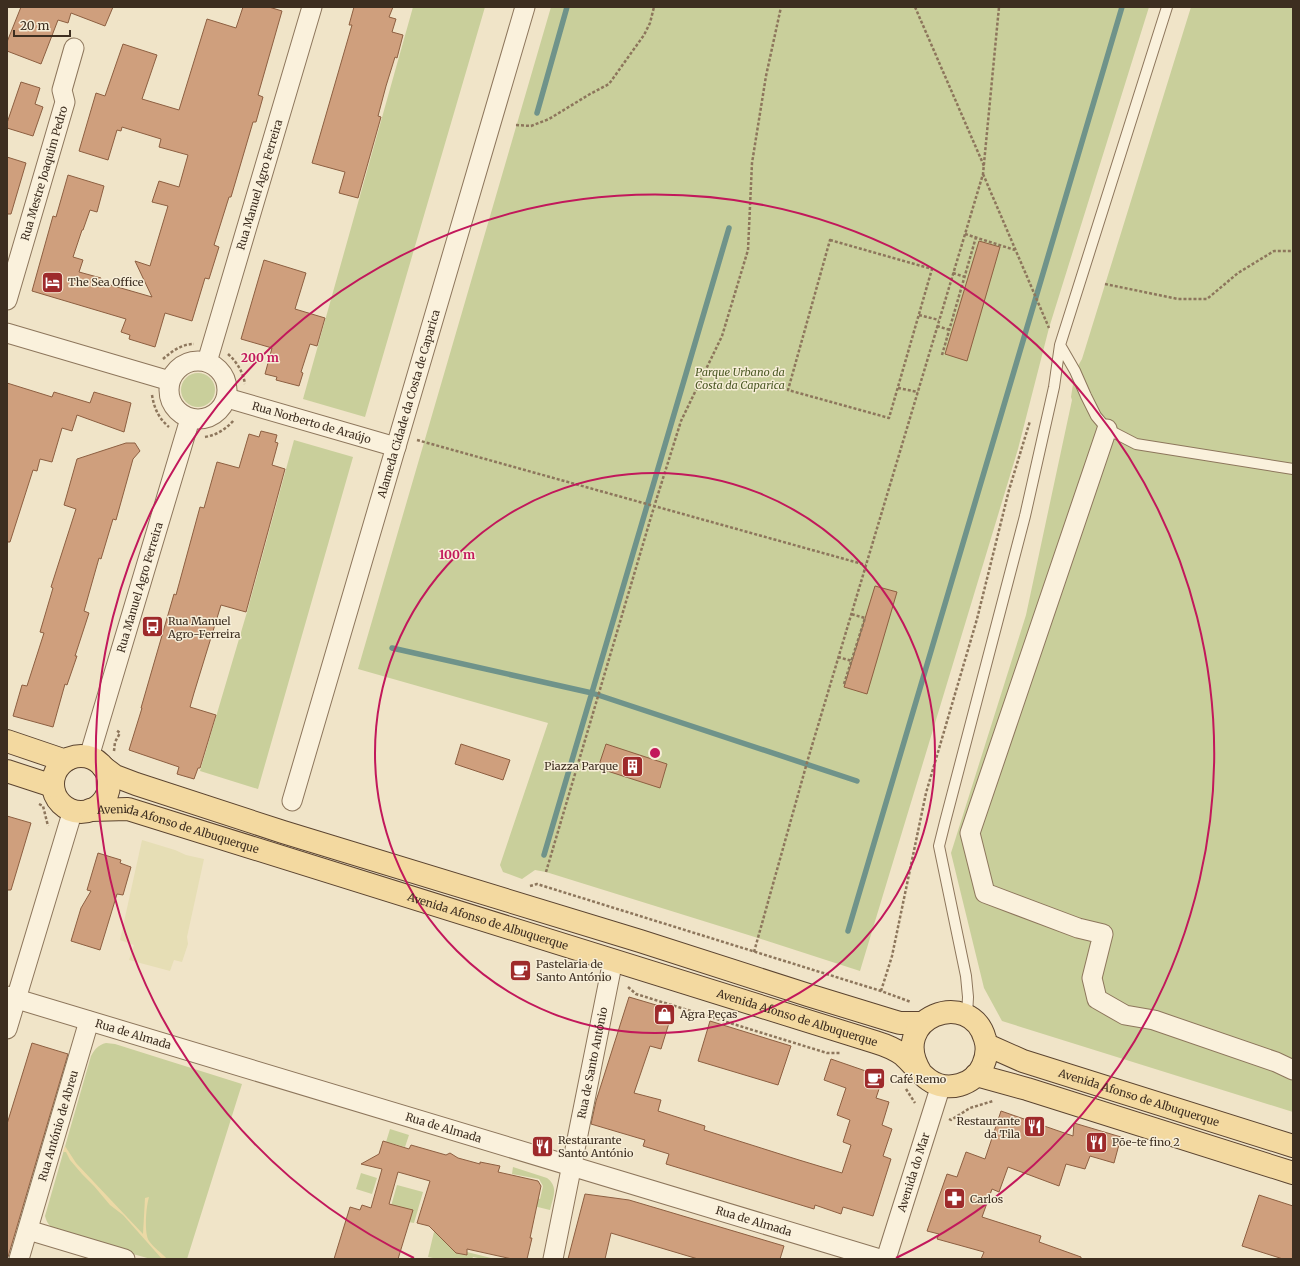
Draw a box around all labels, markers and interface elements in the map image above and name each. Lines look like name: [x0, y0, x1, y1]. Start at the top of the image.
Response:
scale bar: [14, 12, 70, 38]
text: 20 m: [20, 18, 49, 33]
street label: Rua Mestre Joaquim Pedro: [18, 104, 71, 242]
street label: Rua Manuel Agro Ferreira: [234, 118, 285, 251]
hotel icon: The Sea Office: [39, 269, 65, 295]
place label: The Sea Office: [68, 275, 144, 289]
street label: Alameda Cidade da Costa de Caparica: [374, 308, 443, 501]
text: 200 m: [241, 350, 279, 365]
park label: Parque Urbano da Costa da Caparica: [695, 365, 785, 392]
street label: Rua Norberto de Araújo: [250, 399, 373, 447]
street label: Rua Manuel Agro Ferreira: [114, 520, 166, 654]
text: 100 m: [439, 547, 475, 562]
bus stop icon: Rua Manuel Agro-Ferreira: [139, 614, 165, 640]
place label: Rua Manuel Agro-Ferreira: [167, 614, 240, 641]
centre of rings: [648, 746, 662, 760]
building icon: Piazza Parque: [620, 753, 646, 779]
place label: Piazza Parque: [544, 759, 618, 773]
street label: Avenida Afonso de Albuquerque: [96, 802, 261, 856]
street label: Avenida Afonso de Albuquerque: [405, 889, 570, 953]
cafe icon: Pastelaria de Santo António: [508, 957, 534, 983]
place label: Pastelaria de Santo António: [536, 957, 612, 984]
street label: Avenida Afonso de Albuquerque: [714, 986, 880, 1049]
shop icon: Agra Peças: [651, 1001, 677, 1027]
street label: Rua de Santo António: [574, 1005, 610, 1120]
place label: Agra Peças: [679, 1007, 738, 1021]
street label: Rua de Almada: [94, 1016, 173, 1052]
street label: Avenida Afonso de Albuquerque: [1056, 1065, 1221, 1129]
cafe icon: Café Remo: [861, 1066, 887, 1092]
street label: Rua António de Abreu: [35, 1069, 81, 1183]
place label: Café Remo: [890, 1072, 947, 1086]
street label: Rua de Almada: [404, 1109, 484, 1146]
place label: Restaurante da Tila: [957, 1114, 1020, 1141]
restaurant icon: Restaurante da Tila: [1022, 1114, 1048, 1140]
restaurant icon: Põe-te fino 2: [1083, 1129, 1109, 1155]
street label: Avenida do Mar: [894, 1131, 933, 1215]
restaurant icon: Restaurante Santo António: [529, 1133, 555, 1159]
place label: Restaurante Santo António: [558, 1133, 634, 1160]
place label: Põe-te fino 2: [1112, 1135, 1180, 1149]
pharmacy icon: Carlos: [941, 1186, 967, 1212]
place label: Carlos: [970, 1192, 1003, 1206]
street label: Rua de Almada: [714, 1203, 794, 1239]

